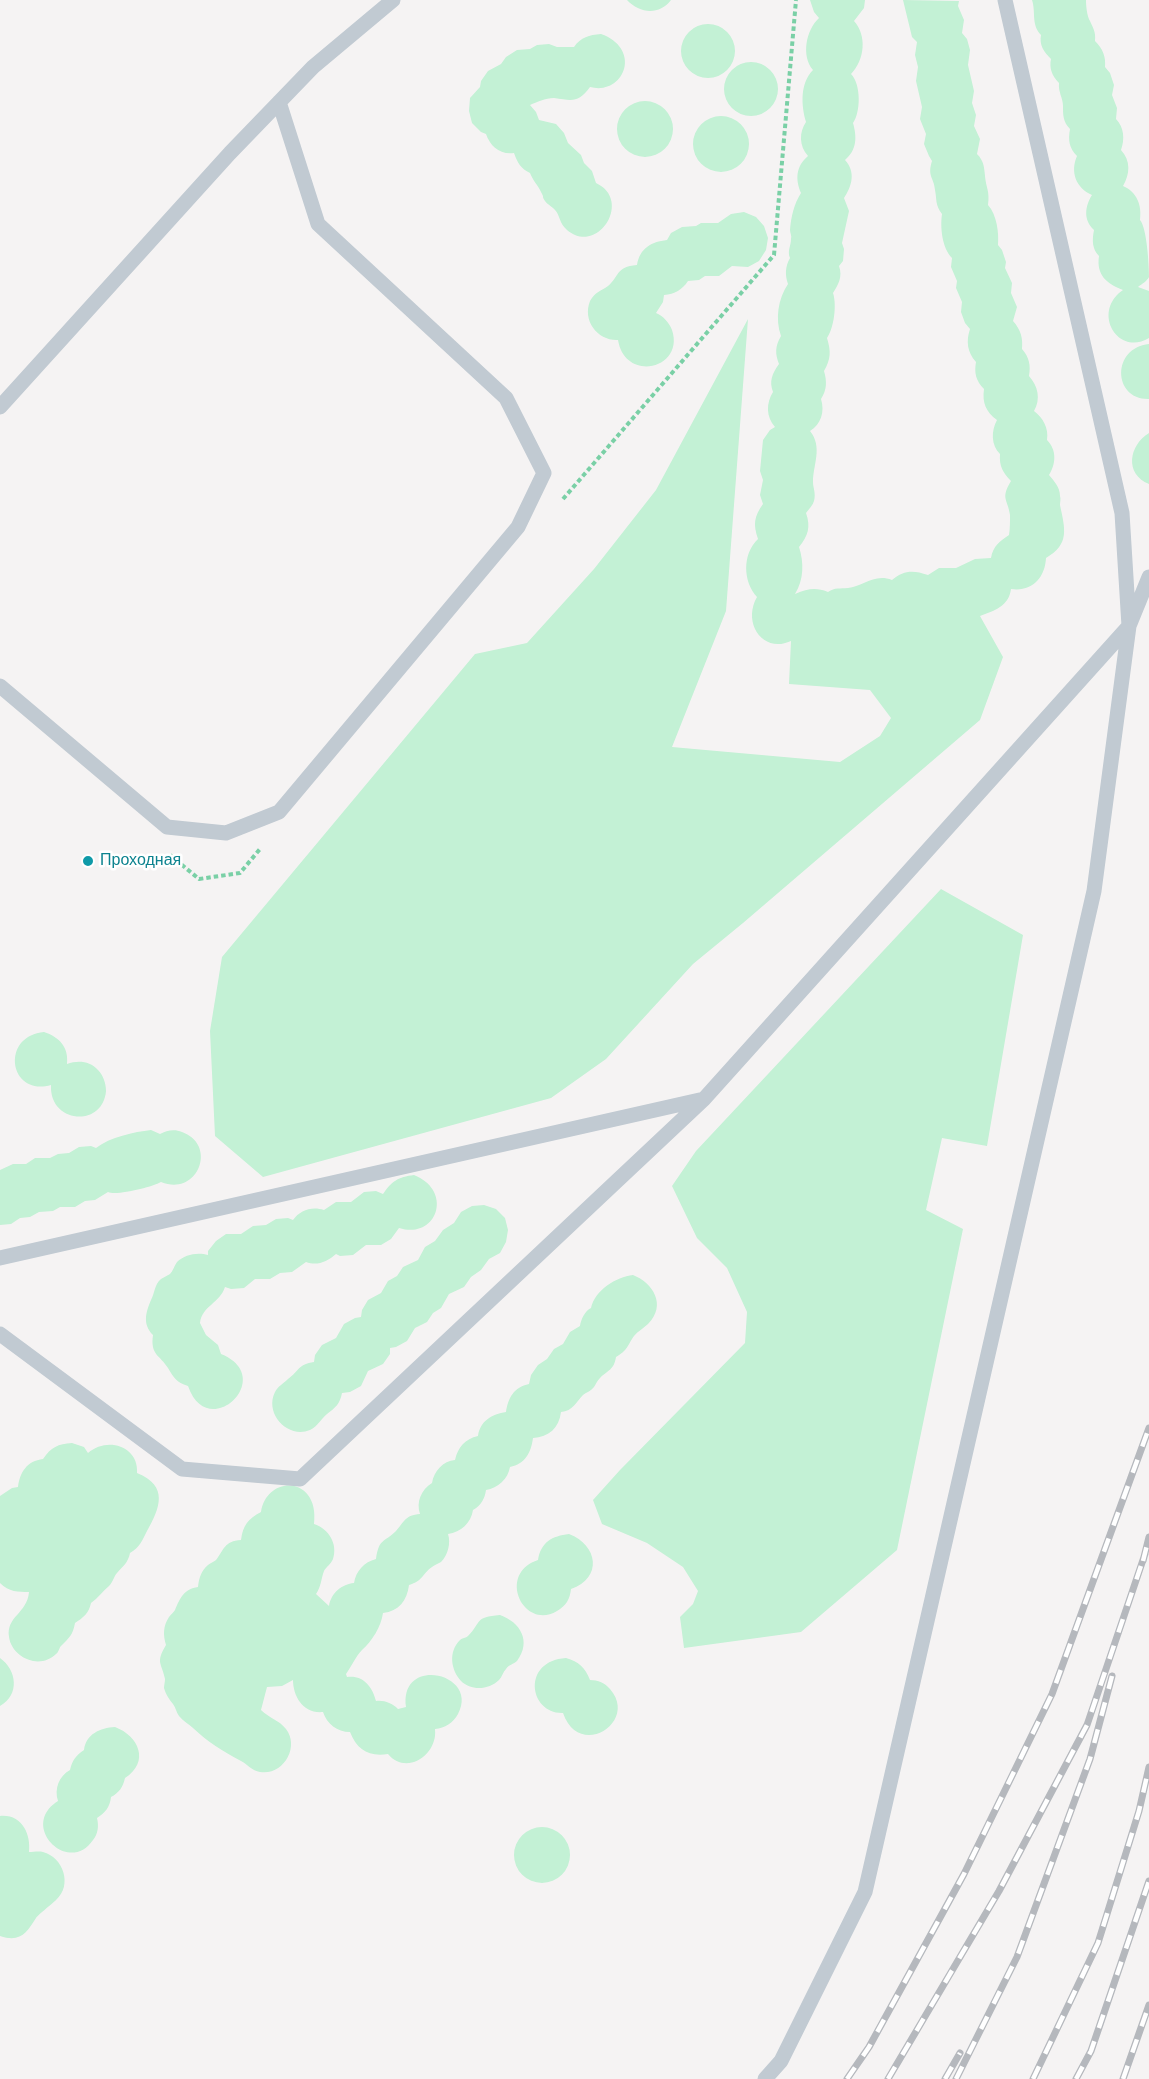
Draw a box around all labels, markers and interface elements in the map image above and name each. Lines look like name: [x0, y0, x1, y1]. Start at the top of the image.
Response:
place label: Проходная: [100, 851, 181, 871]
marker: Проходная: [81, 854, 95, 868]

